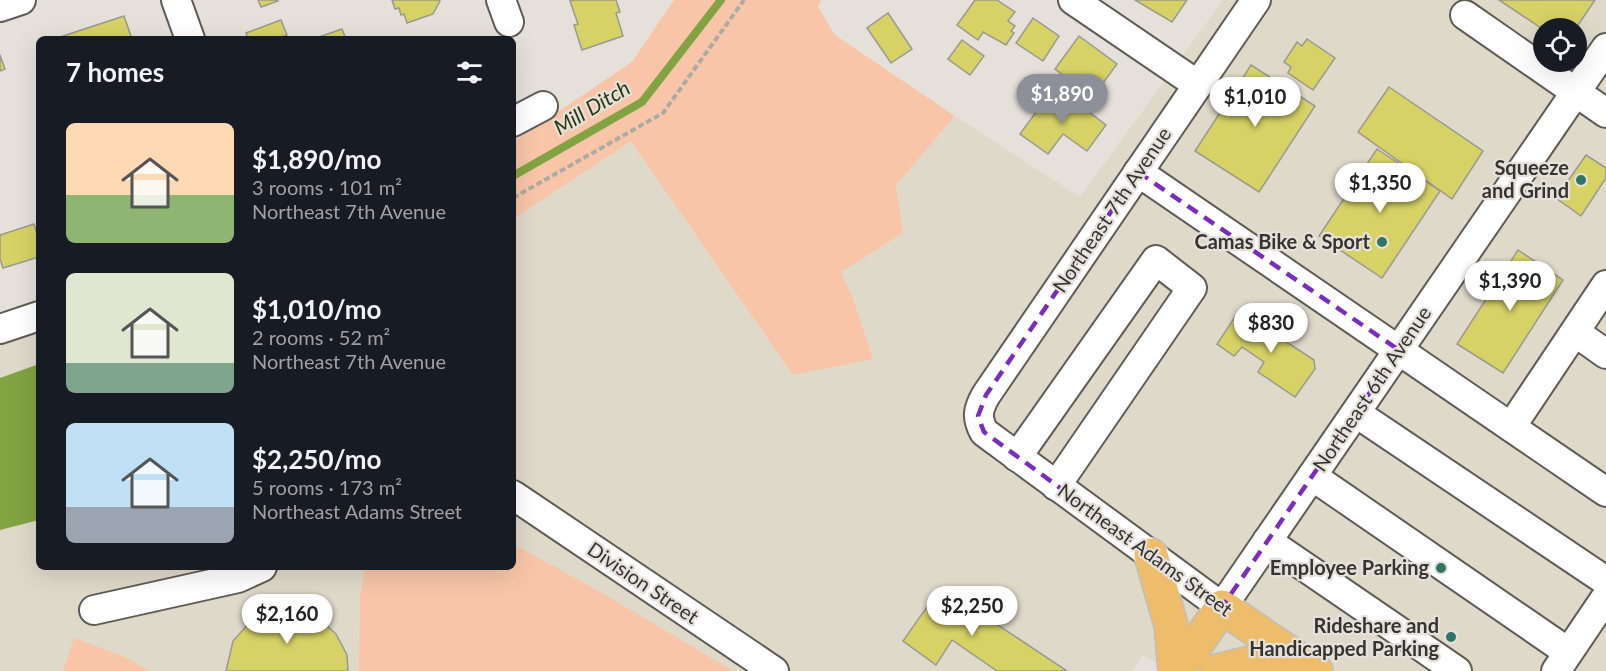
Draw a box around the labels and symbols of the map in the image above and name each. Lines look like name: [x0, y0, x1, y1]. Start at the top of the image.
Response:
water label: Mill Ditch: [549, 74, 634, 139]
pin: $1,890: [1013, 74, 1111, 125]
pin: $1,010: [1206, 77, 1304, 128]
street label: Northeast 7th Avenue: [1047, 122, 1175, 297]
place label: Squeeze and Grind: [1482, 155, 1569, 202]
pin: $1,350: [1331, 163, 1429, 214]
marker: Squeeze and Grind: [1574, 173, 1588, 187]
place label: Camas Bike & Sport: [1194, 229, 1371, 253]
marker: Camas Bike & Sport: [1375, 235, 1389, 249]
pin: $1,390: [1461, 261, 1559, 312]
street label: Northeast 6th Avenue: [1307, 301, 1435, 476]
pin: $830: [1235, 303, 1307, 354]
street label: Northeast Adams Street: [1054, 478, 1238, 621]
street label: Division Street: [584, 536, 704, 628]
place label: Employee Parking: [1270, 555, 1429, 579]
marker: Employee Parking: [1434, 561, 1448, 575]
pin: $2,250: [923, 586, 1021, 637]
pin: $2,160: [238, 594, 336, 645]
place label: Rideshare and Handicapped Parking: [1249, 613, 1439, 660]
marker: Rideshare and Handicapped Parking: [1444, 630, 1458, 644]

